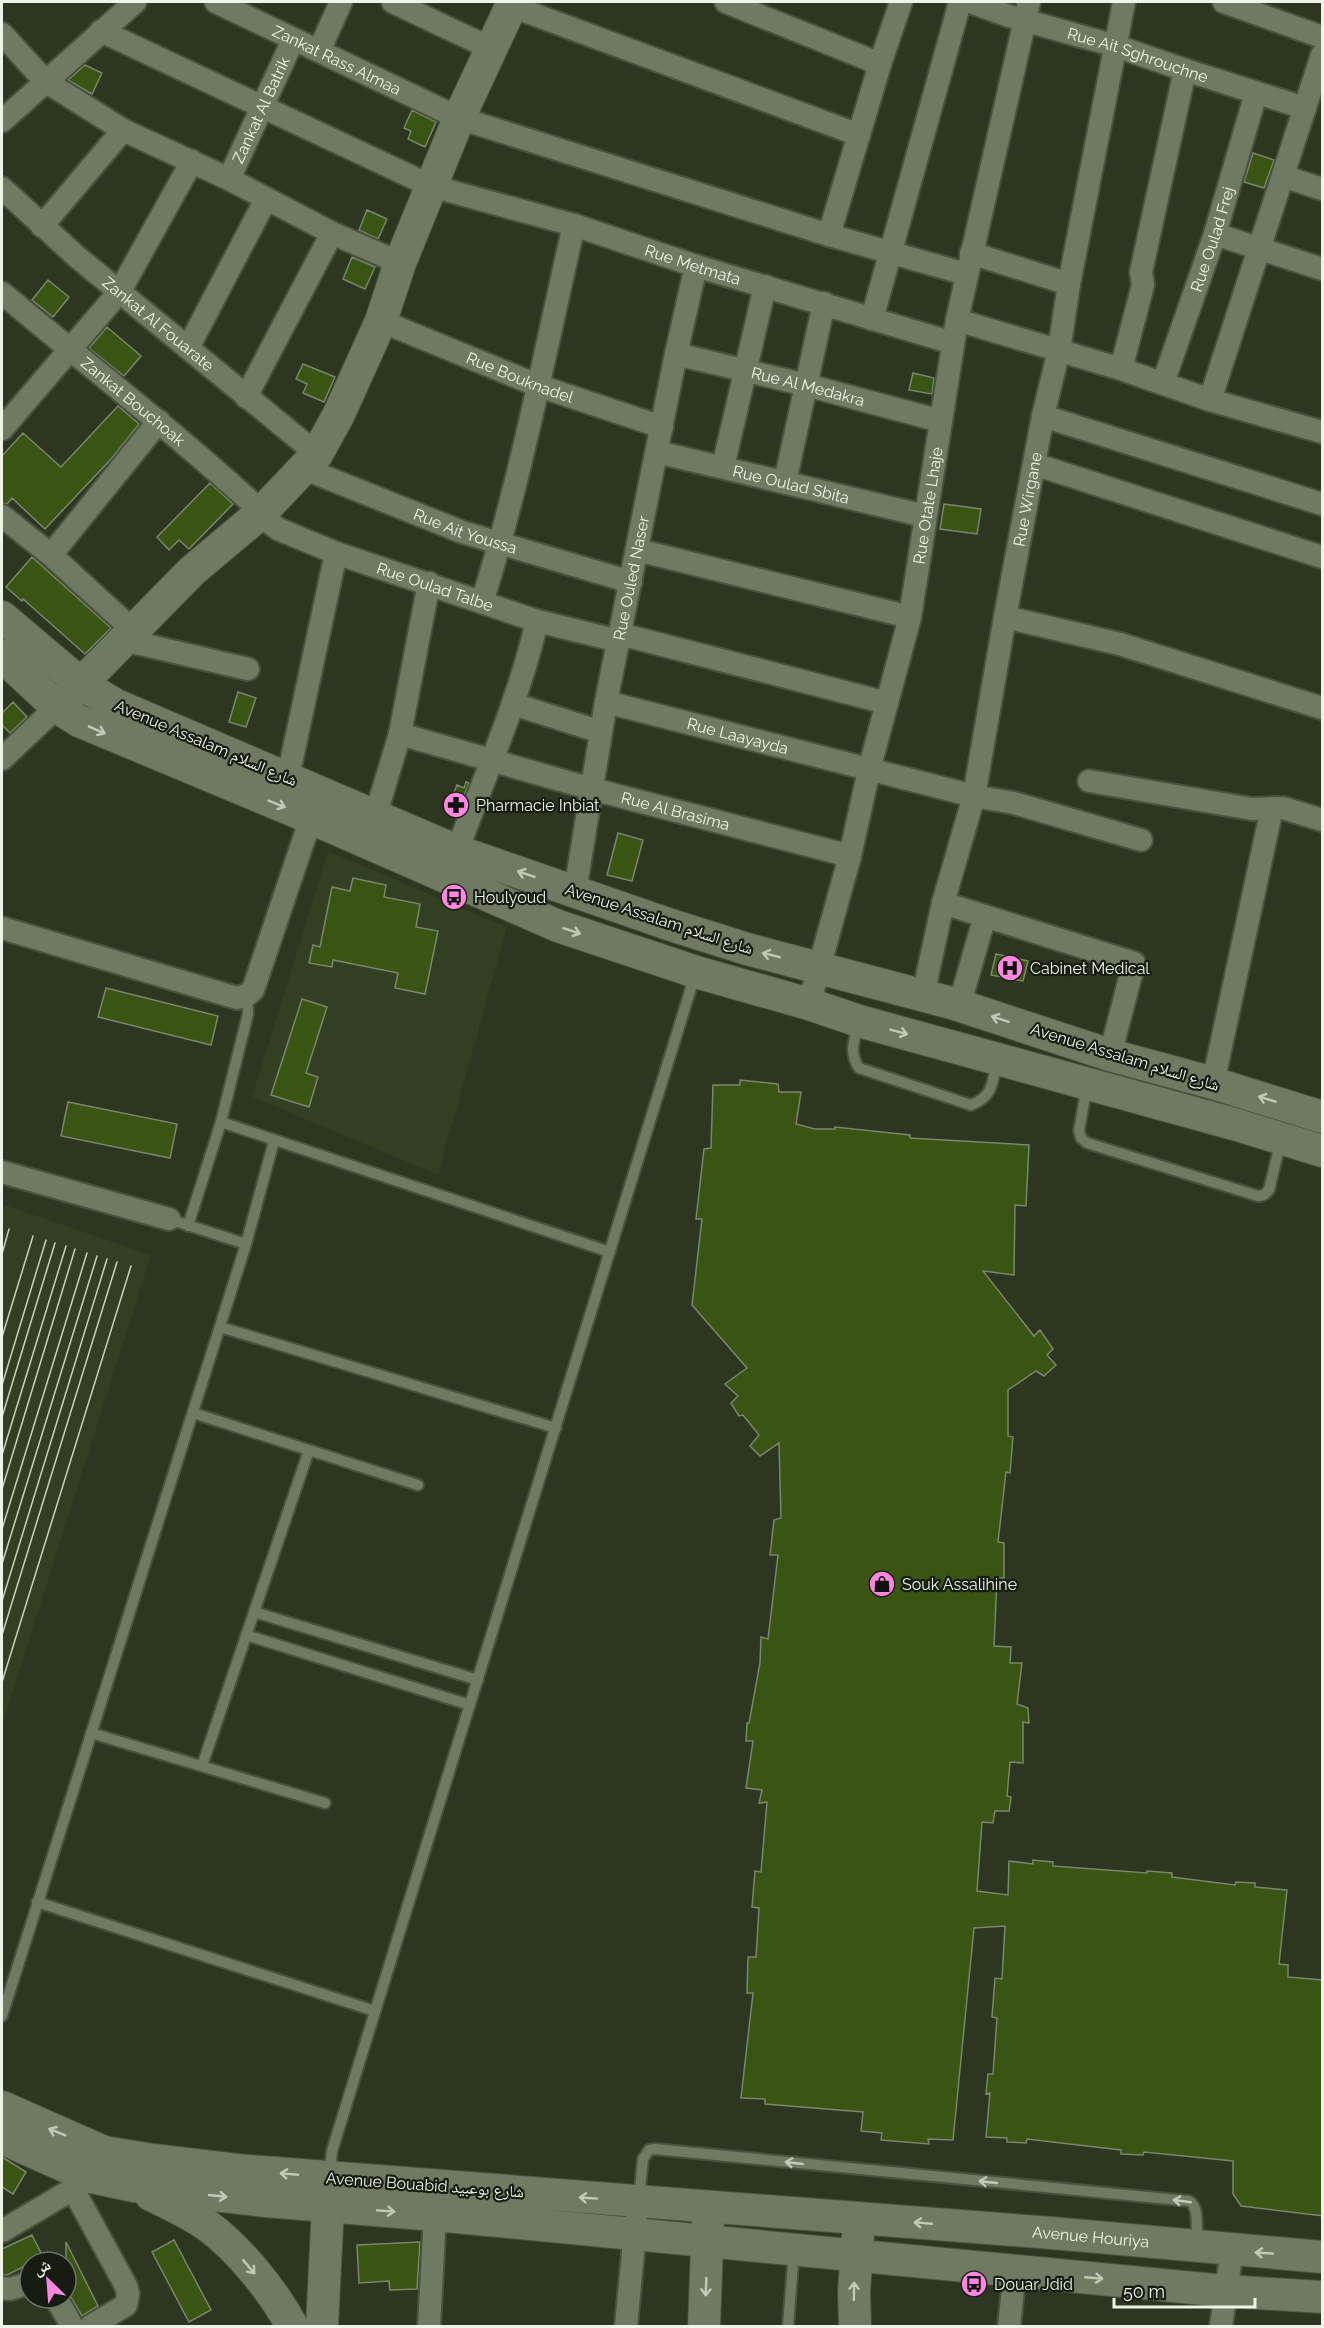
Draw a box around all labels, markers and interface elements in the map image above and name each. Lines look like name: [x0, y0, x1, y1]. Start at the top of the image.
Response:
street label: Zankat Rass Almaa: [270, 21, 404, 99]
street label: Rue Ait Sghrouchne: [1065, 23, 1211, 86]
street label: Zankat Al Batrik: [228, 53, 294, 166]
street label: Rue Oulad Frej: [1186, 184, 1238, 294]
street label: Rue Metmata: [643, 240, 743, 288]
street label: Zankat Al Fouarate: [99, 272, 218, 375]
street label: Rue Bouknadel: [464, 348, 577, 407]
street label: Zankat Bouchoak: [77, 353, 189, 450]
street label: Rue Al Medakra: [749, 363, 867, 410]
street label: Rue Otate Lhaje: [909, 445, 946, 565]
street label: Rue Wirgane: [1009, 450, 1045, 548]
street label: Rue Oulad Sbita: [731, 461, 851, 507]
street label: Rue Ait Youssa: [411, 504, 519, 557]
street label: Rue Ouled Naser: [609, 514, 653, 642]
street label: Rue Oulad Talbe: [374, 558, 496, 615]
street label: Avenue Assalam شارع السلام: [112, 696, 300, 791]
street label: Rue Laayayda: [685, 714, 790, 758]
one-way arrow: [88, 724, 106, 736]
street label: Rue Al Brasima: [619, 788, 732, 834]
pharmacy icon: Pharmacie Inbiat: [441, 790, 471, 820]
place label: Pharmacie Inbiat: [476, 796, 600, 815]
one-way arrow: [268, 800, 286, 811]
one-way arrow: [517, 868, 536, 879]
street label: Avenue Assalam شارع السلام: [562, 880, 755, 959]
bus stop icon: Houlyoud: [439, 882, 469, 912]
place label: Houlyoud: [474, 888, 546, 907]
one-way arrow: [562, 926, 581, 937]
one-way arrow: [762, 949, 781, 961]
hospital icon: Cabinet Medical: [995, 953, 1025, 983]
place label: Cabinet Medical: [1030, 959, 1150, 978]
one-way arrow: [991, 1013, 1010, 1024]
street label: Avenue Assalam شارع السلام: [1028, 1019, 1222, 1096]
one-way arrow: [889, 1026, 908, 1038]
one-way arrow: [1258, 1093, 1277, 1104]
shop icon: Souk Assalihine: [867, 1569, 897, 1599]
place label: Souk Assalihine: [902, 1575, 1017, 1594]
one-way arrow: [49, 2126, 67, 2137]
one-way arrow: [785, 2157, 804, 2168]
one-way arrow: [280, 2168, 299, 2179]
street label: Avenue Bouabid شارع بوعبيد: [325, 2169, 525, 2202]
one-way arrow: [979, 2176, 999, 2187]
one-way arrow: [208, 2191, 228, 2202]
one-way arrow: [579, 2192, 599, 2203]
one-way arrow: [1173, 2195, 1192, 2206]
one-way arrow: [375, 2206, 395, 2217]
one-way arrow: [914, 2217, 934, 2228]
street label: Avenue Houriya: [1031, 2222, 1150, 2251]
one-way arrow: [1255, 2247, 1275, 2258]
north arrow: [18, 2250, 78, 2310]
text: ش: [30, 2255, 54, 2279]
one-way arrow: [243, 2259, 256, 2275]
bus stop icon: Douar Jdid: [959, 2269, 989, 2299]
scale bar: [1114, 2271, 1255, 2309]
one-way arrow: [1083, 2273, 1103, 2284]
place label: Douar Jdid: [994, 2275, 1073, 2294]
one-way arrow: [700, 2277, 711, 2297]
text: 50 m: [1123, 2281, 1165, 2302]
one-way arrow: [849, 2282, 860, 2302]

